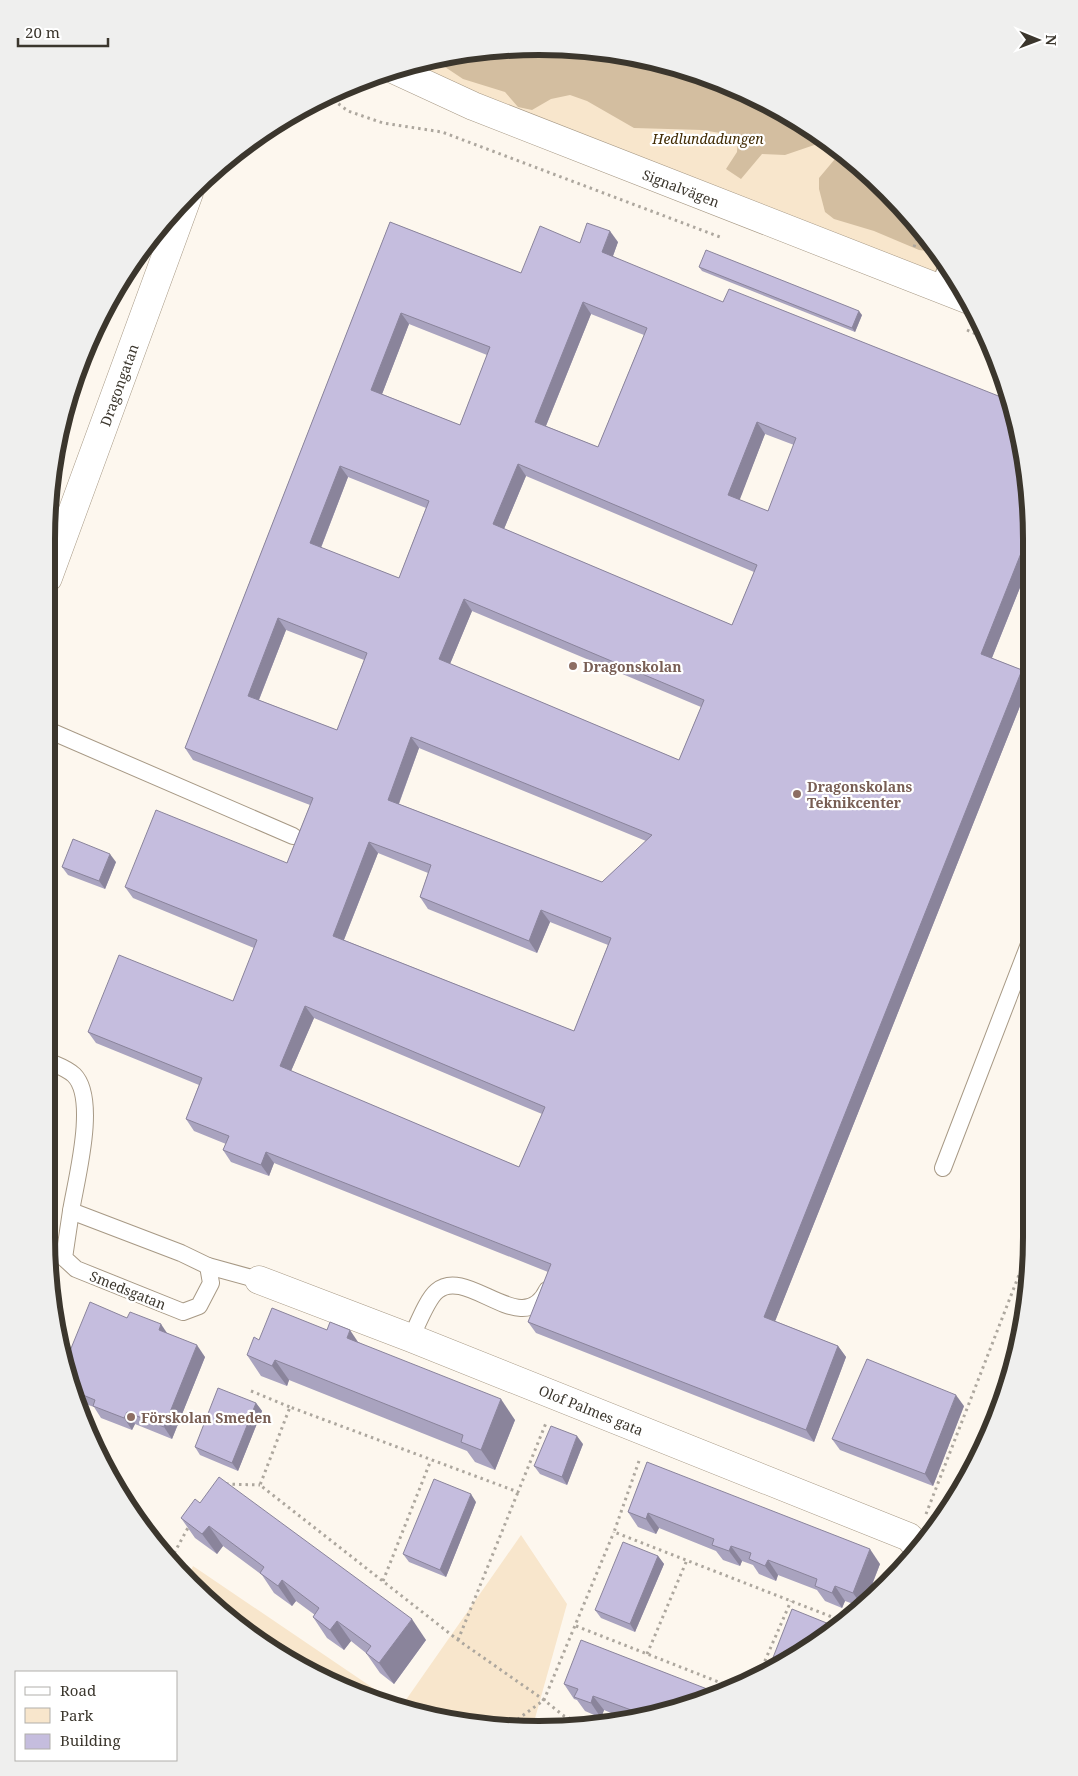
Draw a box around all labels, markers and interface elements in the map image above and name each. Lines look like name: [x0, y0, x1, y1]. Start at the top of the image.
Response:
scale bar: [18, 15, 108, 47]
north arrow: [1013, 15, 1063, 65]
text: 20 m: [25, 22, 60, 42]
text: N: [1042, 35, 1061, 46]
park label: Hedlundadungen: [651, 129, 764, 148]
street label: Signalvägen: [640, 165, 722, 211]
street label: Dragongatan: [95, 341, 143, 429]
place label: Dragonskolan: [583, 657, 682, 676]
marker: Dragonskolan: [567, 660, 579, 672]
place label: Dragonskolans Teknikcenter: [807, 777, 913, 812]
marker: Dragonskolans Teknikcenter: [791, 788, 803, 800]
street label: Smedsgatan: [87, 1266, 169, 1314]
street label: Olof Palmes gata: [536, 1380, 646, 1440]
place label: Förskolan Smeden: [141, 1408, 272, 1427]
marker: Förskolan Smeden: [125, 1411, 137, 1423]
legend: [15, 1671, 178, 1761]
text: Road: [60, 1680, 96, 1700]
text: Park: [60, 1705, 94, 1725]
text: Building: [60, 1730, 121, 1750]

